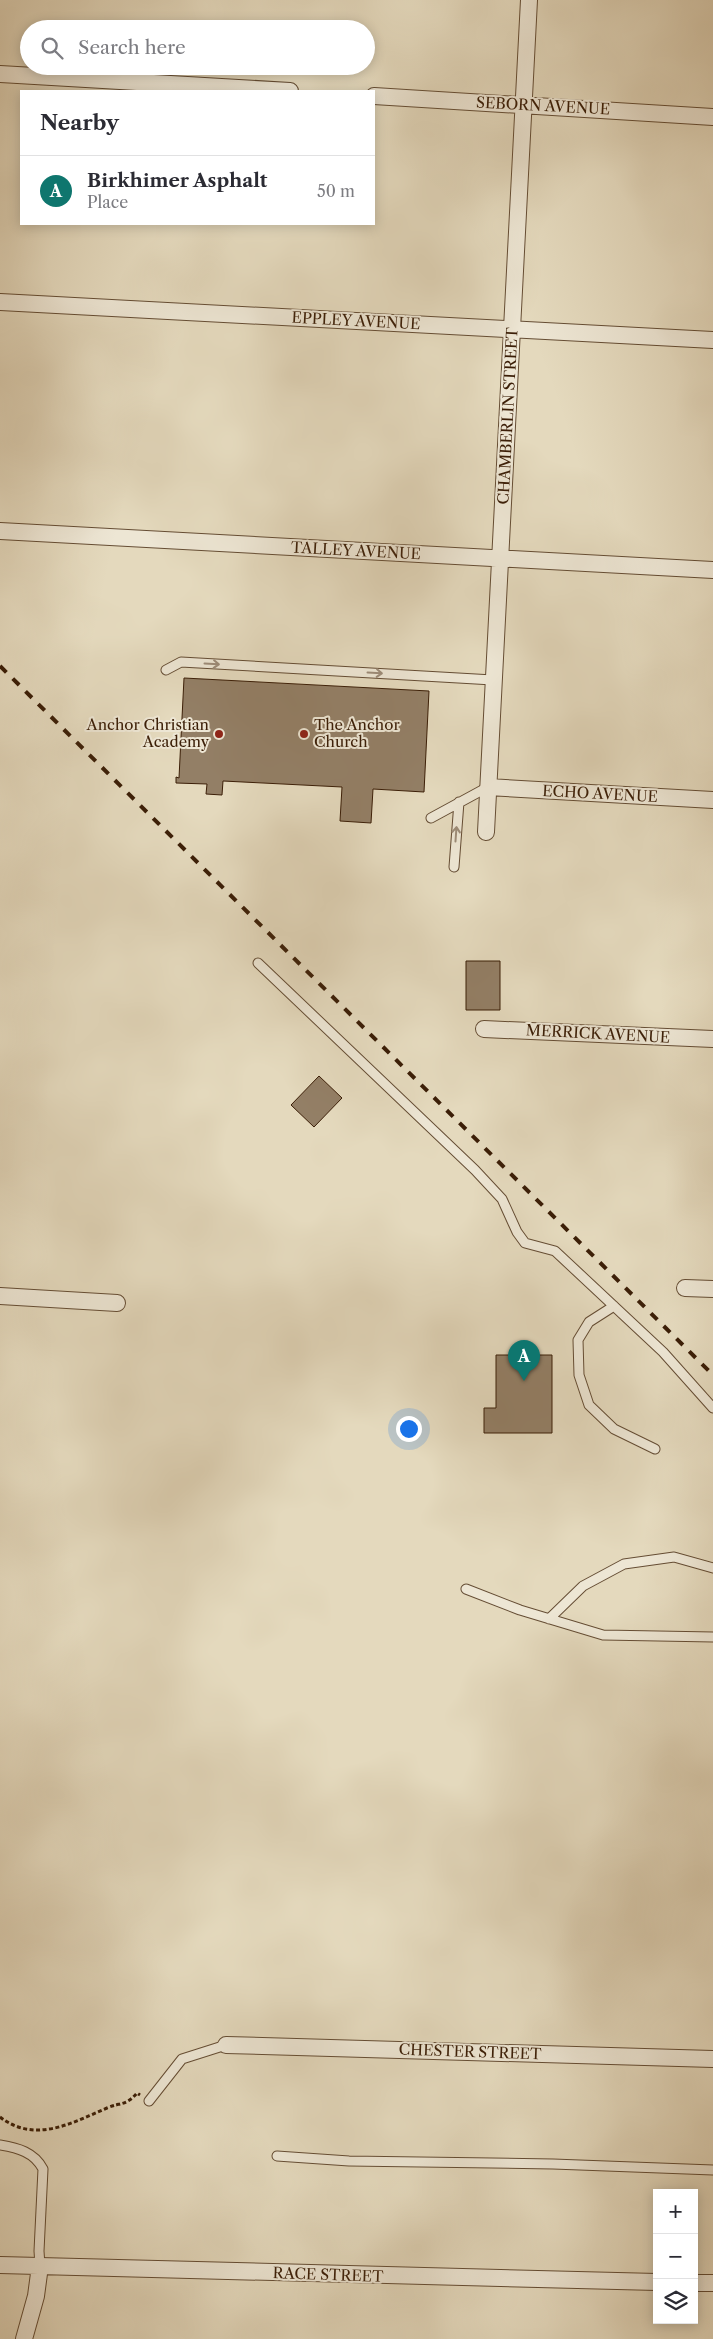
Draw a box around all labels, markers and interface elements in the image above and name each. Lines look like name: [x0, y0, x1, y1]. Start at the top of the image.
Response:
search box: [20, 20, 375, 75]
icon: search: [38, 34, 66, 62]
text: Search here: [78, 36, 186, 59]
street label: SEBORN AVENUE: [476, 93, 611, 119]
text: Nearby: [40, 110, 119, 135]
text: Birkhimer Asphalt: [87, 169, 268, 192]
text: A: [50, 181, 62, 201]
text: 50 m: [317, 181, 355, 201]
text: Place: [87, 192, 128, 212]
street label: EPPLEY AVENUE: [291, 308, 421, 333]
street label: CHAMBERLIN STREET: [493, 326, 522, 505]
street label: TALLEY AVENUE: [291, 538, 421, 563]
one-way arrow: [204, 659, 220, 669]
one-way arrow: [366, 669, 382, 678]
place label: Anchor Christian Academy: [86, 715, 210, 751]
place label: The Anchor Church: [314, 715, 400, 751]
marker: Anchor Christian Academy: [213, 728, 225, 740]
marker: The Anchor Church: [298, 728, 310, 740]
street label: ECHO AVENUE: [542, 781, 658, 806]
one-way arrow: [452, 827, 461, 843]
street label: MERRICK AVENUE: [525, 1020, 671, 1047]
pin: A: [508, 1340, 540, 1381]
your location: [396, 1416, 422, 1442]
street label: CHESTER STREET: [398, 2040, 542, 2064]
map controls: [653, 2189, 698, 2324]
button: +: [653, 2189, 698, 2234]
button: −: [653, 2234, 698, 2279]
street label: RACE STREET: [272, 2263, 384, 2286]
button: layers: [653, 2279, 698, 2324]

